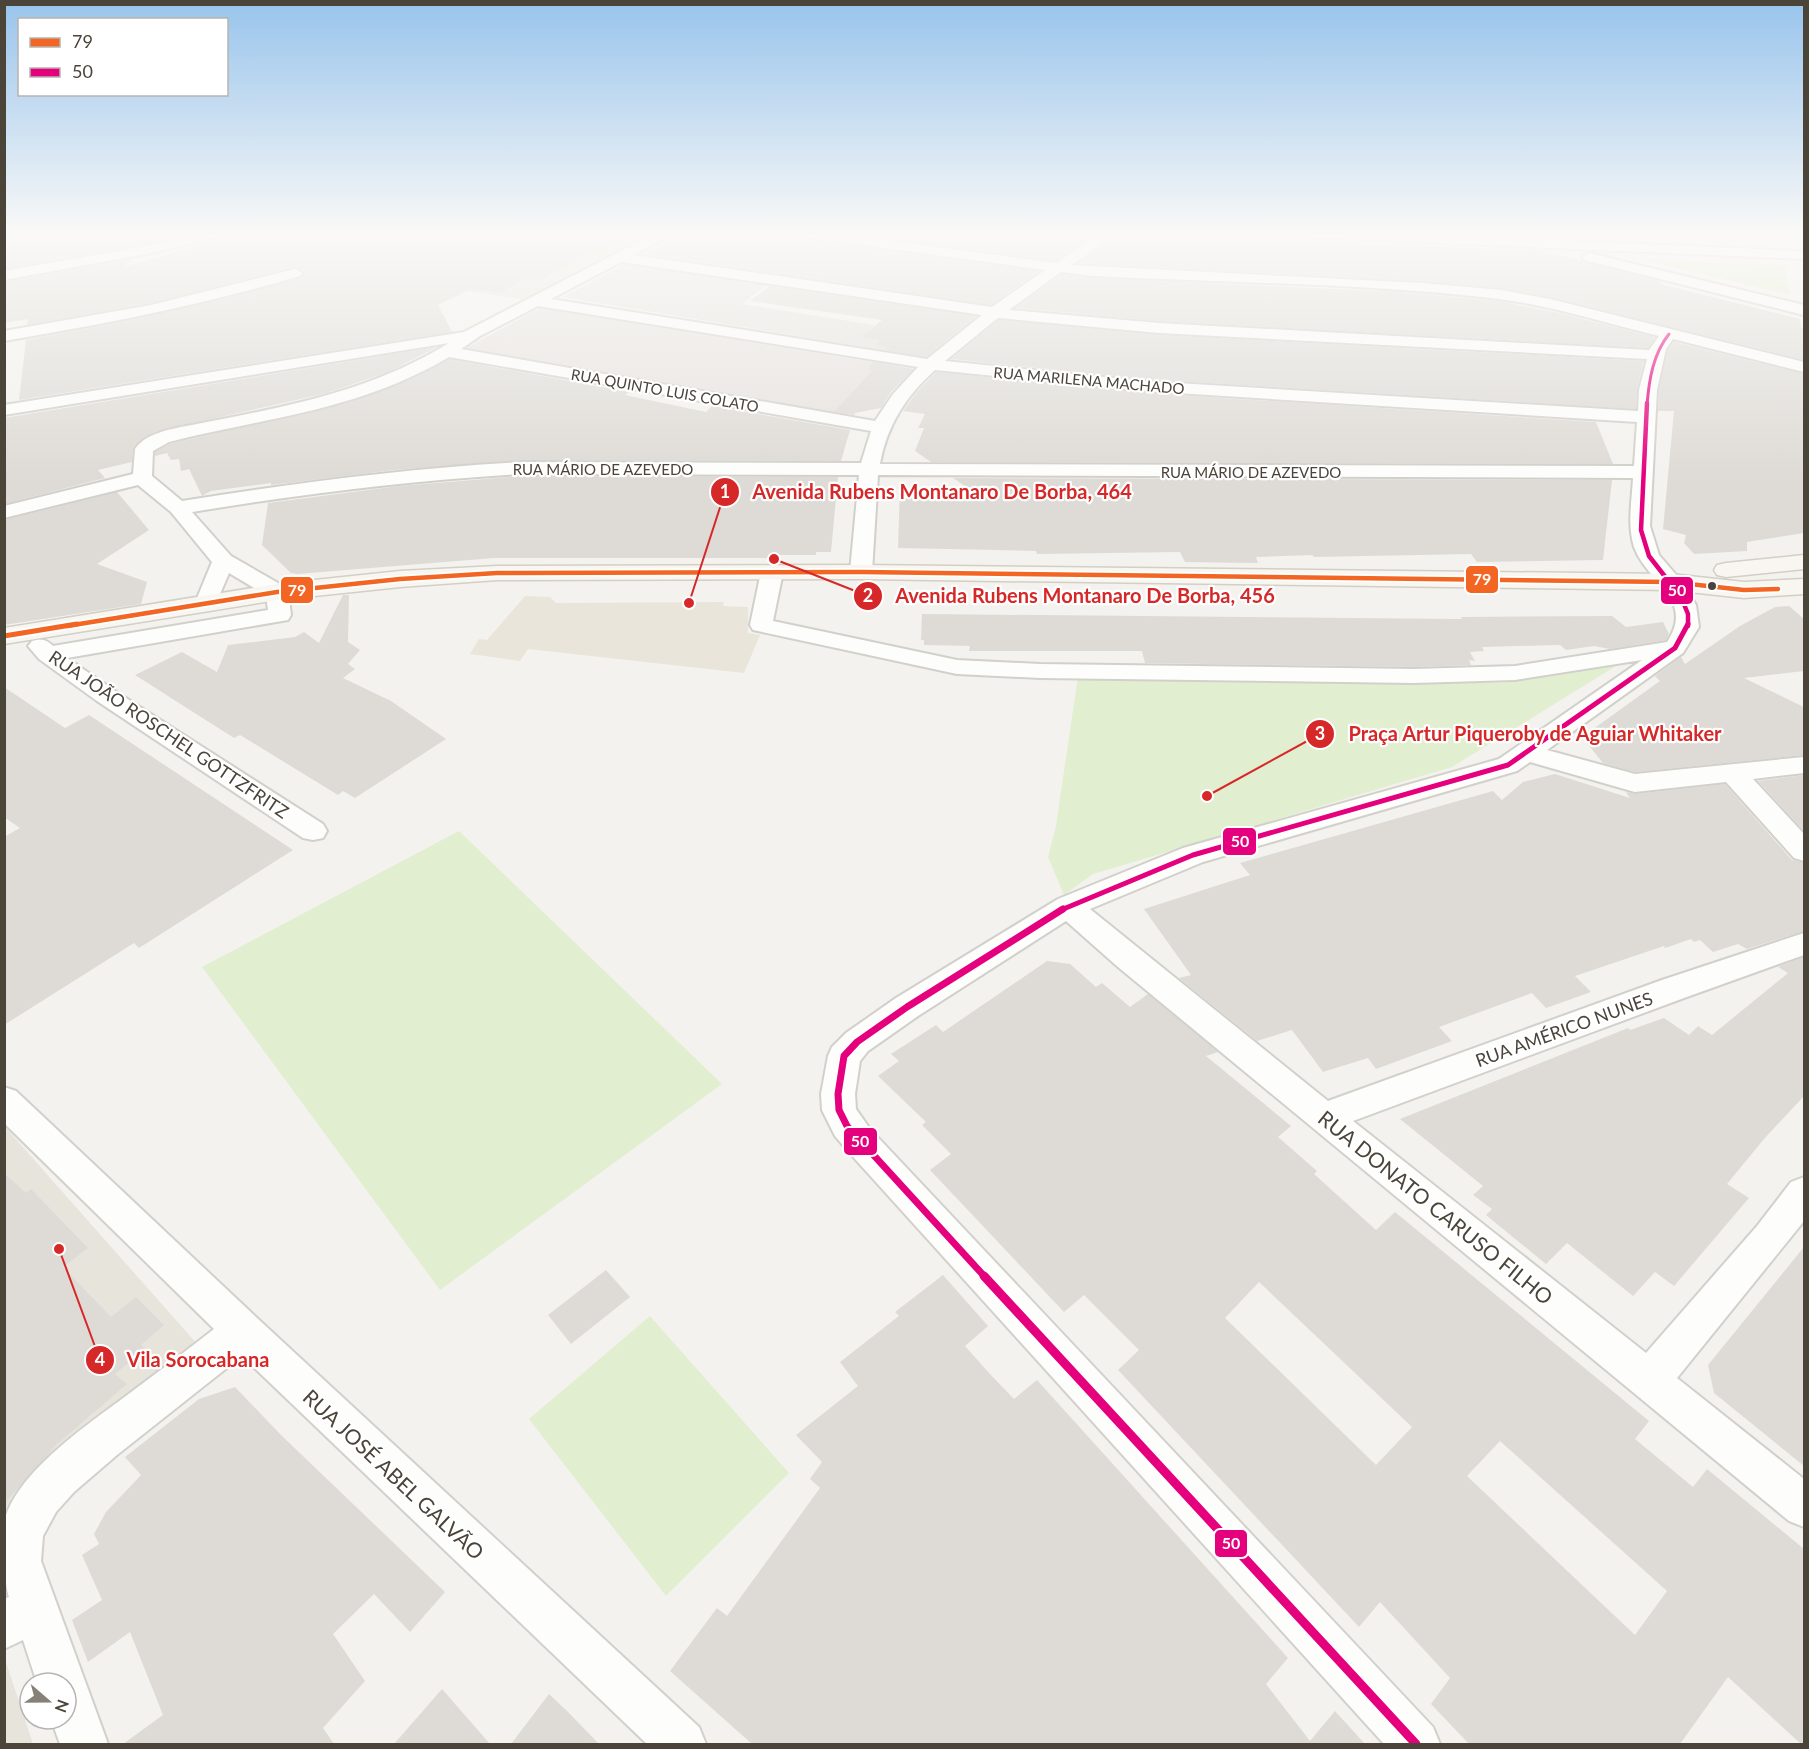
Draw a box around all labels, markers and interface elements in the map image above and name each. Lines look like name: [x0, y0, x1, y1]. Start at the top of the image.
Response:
legend: [18, 18, 228, 96]
text: 79: [72, 30, 93, 52]
text: 50: [72, 60, 93, 82]
street label: RUA MARILENA MACHADO: [993, 363, 1185, 397]
street label: RUA QUINTO LUIS COLATO: [570, 365, 760, 415]
street label: RUA MÁRIO DE AZEVEDO: [513, 460, 693, 478]
street label: RUA MÁRIO DE AZEVEDO: [1161, 463, 1341, 481]
callout: Avenida Rubens Montanaro De Borba, 464: [710, 473, 1144, 511]
text: Avenida Rubens Montanaro De Borba, 464: [751, 479, 1132, 503]
text: 1: [720, 480, 730, 502]
line badge: 79: [1465, 565, 1499, 594]
text: 79: [1473, 569, 1491, 588]
line badge: 79: [280, 576, 314, 604]
line badge: 50: [1660, 576, 1694, 605]
callout: Avenida Rubens Montanaro De Borba, 456: [853, 577, 1287, 615]
text: 79: [288, 580, 306, 599]
text: 50: [1668, 580, 1686, 599]
unlabelled marker: [1706, 580, 1718, 592]
text: Avenida Rubens Montanaro De Borba, 456: [894, 583, 1275, 607]
text: 2: [863, 584, 873, 606]
street label: RUA JOÃO ROSCHEL GOTTZFRITZ: [45, 645, 293, 823]
callout: Praça Artur Piqueroby de Aguiar Whitaker: [1305, 715, 1735, 753]
text: Praça Artur Piqueroby de Aguiar Whitaker: [1348, 721, 1722, 745]
text: 3: [1315, 722, 1325, 744]
line badge: 50: [1222, 827, 1257, 856]
text: 50: [1231, 831, 1249, 850]
street label: RUA AMÉRICO NUNES: [1472, 987, 1656, 1071]
street label: RUA DONATO CARUSO FILHO: [1314, 1105, 1558, 1309]
line badge: 50: [843, 1127, 878, 1156]
text: 50: [851, 1131, 869, 1150]
callout: Vila Sorocabana: [85, 1341, 282, 1379]
text: Vila Sorocabana: [126, 1347, 269, 1371]
text: 4: [95, 1348, 105, 1370]
street label: RUA JOSÉ ABEL GALVÃO: [298, 1384, 490, 1564]
line badge: 50: [1214, 1529, 1248, 1558]
text: 50: [1222, 1533, 1240, 1552]
north arrow: [18, 1671, 78, 1731]
text: N: [52, 1697, 74, 1715]

